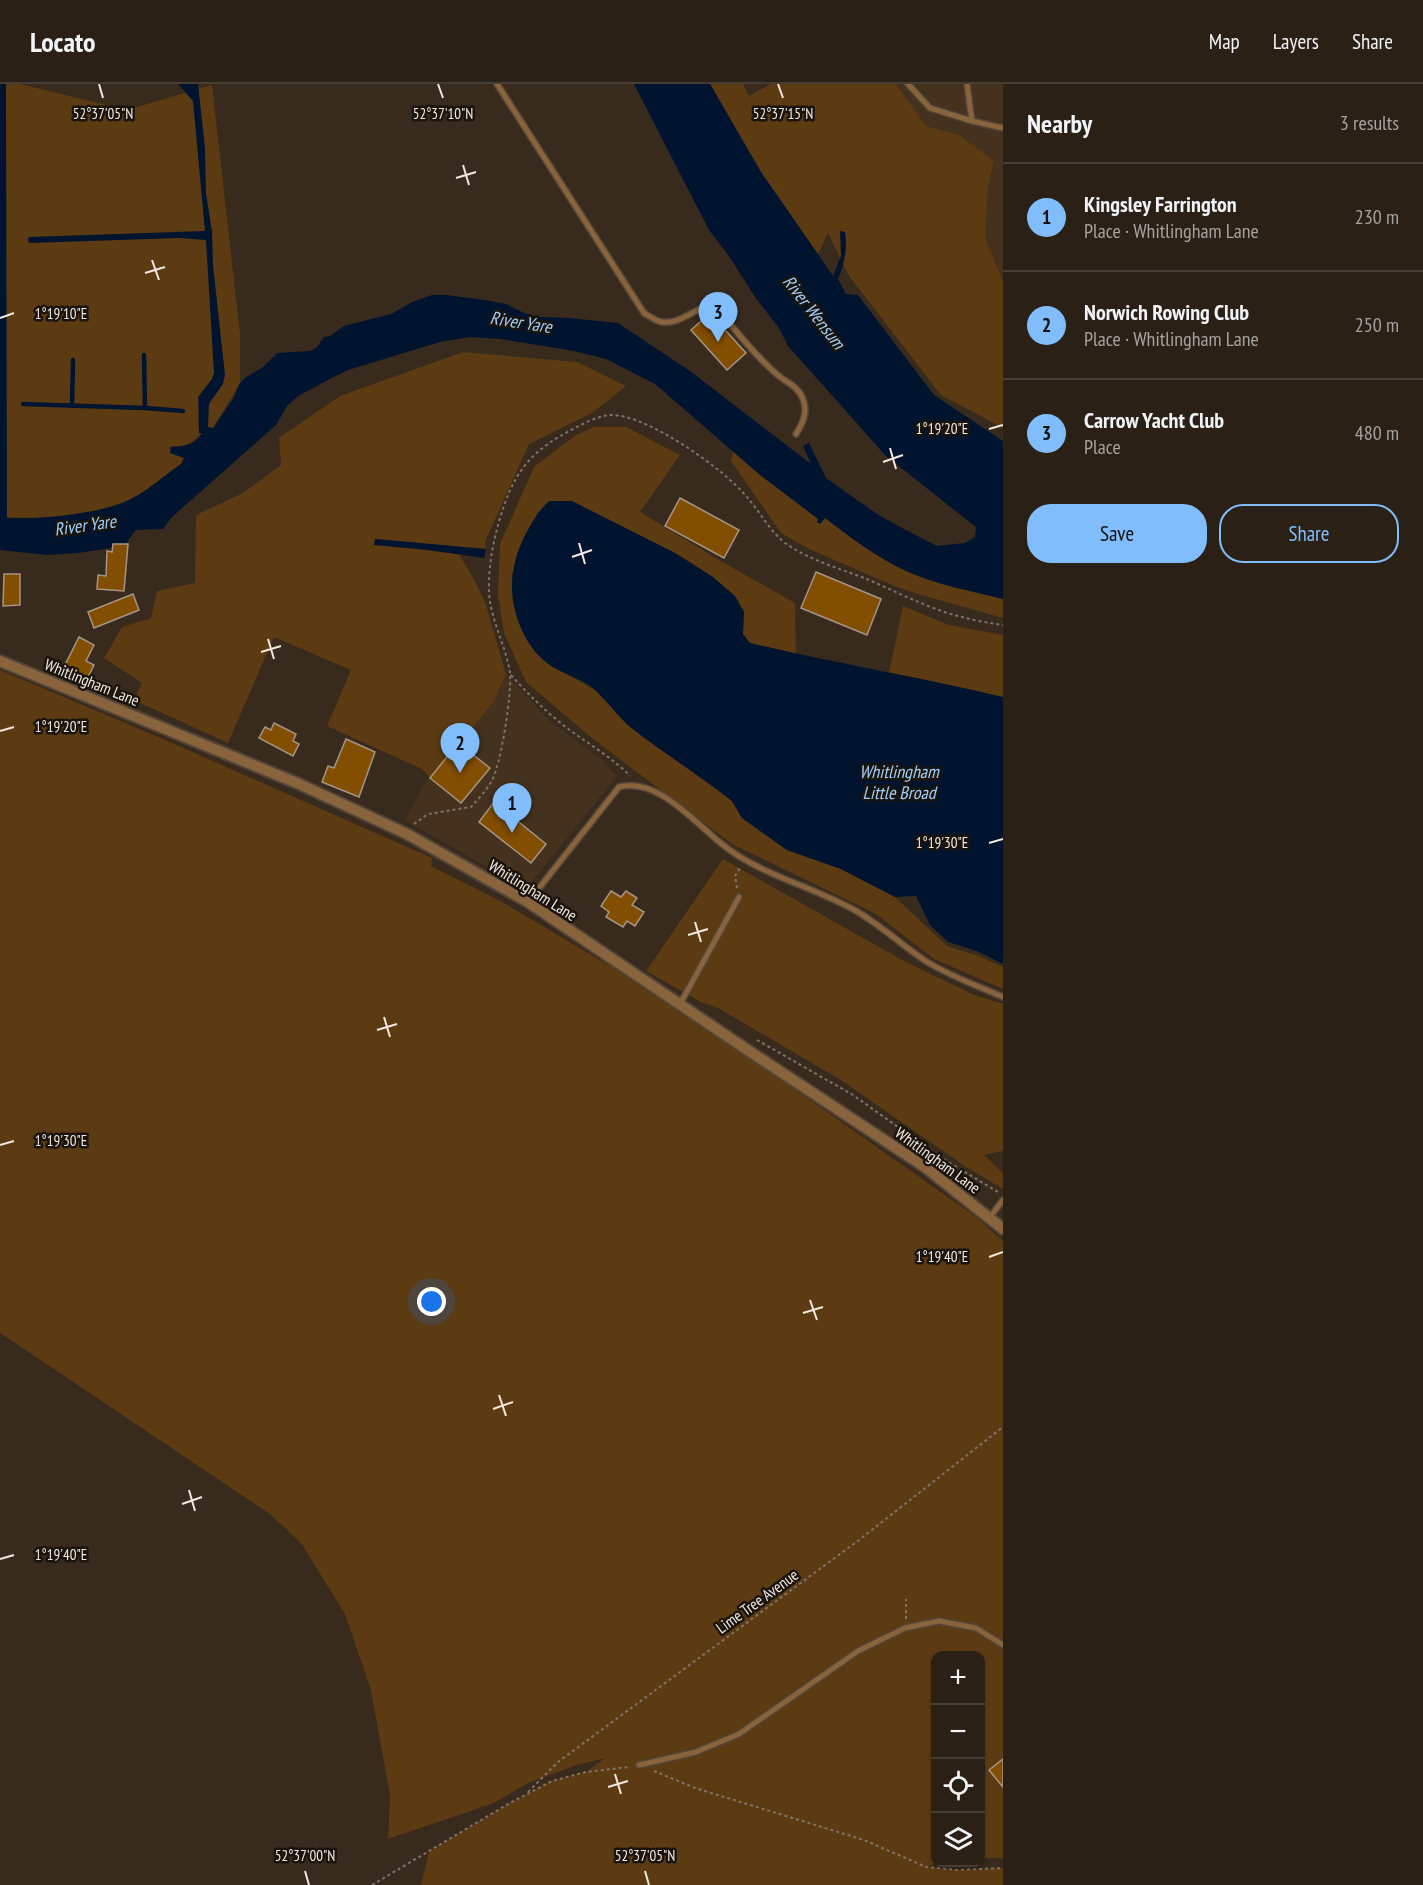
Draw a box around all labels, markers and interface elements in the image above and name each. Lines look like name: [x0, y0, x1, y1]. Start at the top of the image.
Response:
text: Locato: [30, 23, 96, 60]
text: Map: [1209, 28, 1240, 55]
text: Layers: [1273, 28, 1319, 55]
text: Share: [1352, 28, 1393, 55]
text: 52°37'05"N: [73, 104, 133, 123]
text: 52°37'10"N: [413, 104, 473, 123]
text: 52°37'15"N: [753, 104, 813, 123]
text: Nearby: [1027, 107, 1092, 140]
text: 3 results: [1340, 110, 1399, 136]
text: Kingsley Farrington: [1084, 190, 1237, 218]
text: 1: [1042, 204, 1051, 230]
text: 230 m: [1355, 204, 1399, 230]
text: Place · Whitlingham Lane: [1084, 218, 1259, 244]
water label: River Wensum: [778, 270, 851, 355]
pin: 3: [698, 292, 738, 342]
text: Norwich Rowing Club: [1084, 298, 1249, 326]
text: 1°19'10"E: [35, 304, 87, 323]
water label: River Yare: [489, 306, 555, 338]
text: 2: [1042, 312, 1051, 338]
text: 250 m: [1355, 312, 1399, 338]
text: Place · Whitlingham Lane: [1084, 326, 1259, 352]
text: Carrow Yacht Club: [1084, 406, 1224, 434]
text: 1°19'20"E: [916, 419, 968, 438]
text: 3: [1042, 420, 1051, 446]
text: 480 m: [1355, 420, 1399, 446]
text: Place: [1084, 434, 1121, 460]
button: Save: [1027, 504, 1207, 563]
button: Share: [1219, 504, 1399, 563]
water label: River Yare: [53, 509, 119, 541]
street label: Whitlingham Lane: [42, 654, 142, 710]
text: 1°19'20"E: [35, 717, 87, 736]
pin: 2: [440, 724, 480, 773]
water label: Whitlingham Little Broad: [859, 760, 940, 804]
pin: 1: [492, 784, 532, 833]
text: 1°19'30"E: [916, 833, 968, 852]
street label: Whitlingham Lane: [485, 855, 581, 925]
street label: Whitlingham Lane: [891, 1122, 985, 1198]
text: 1°19'30"E: [35, 1131, 87, 1150]
text: 1°19'40"E: [916, 1247, 968, 1266]
your location: [417, 1287, 446, 1316]
text: 1°19'40"E: [35, 1545, 87, 1564]
street label: Lime Tree Avenue: [712, 1564, 802, 1638]
map controls: [931, 1651, 985, 1867]
button: +: [931, 1651, 985, 1705]
button: −: [931, 1705, 985, 1759]
button: locate: [931, 1759, 985, 1813]
button: layers: [931, 1813, 985, 1867]
text: 52°37'00"N: [275, 1846, 335, 1865]
text: 52°37'05"N: [615, 1846, 675, 1865]

